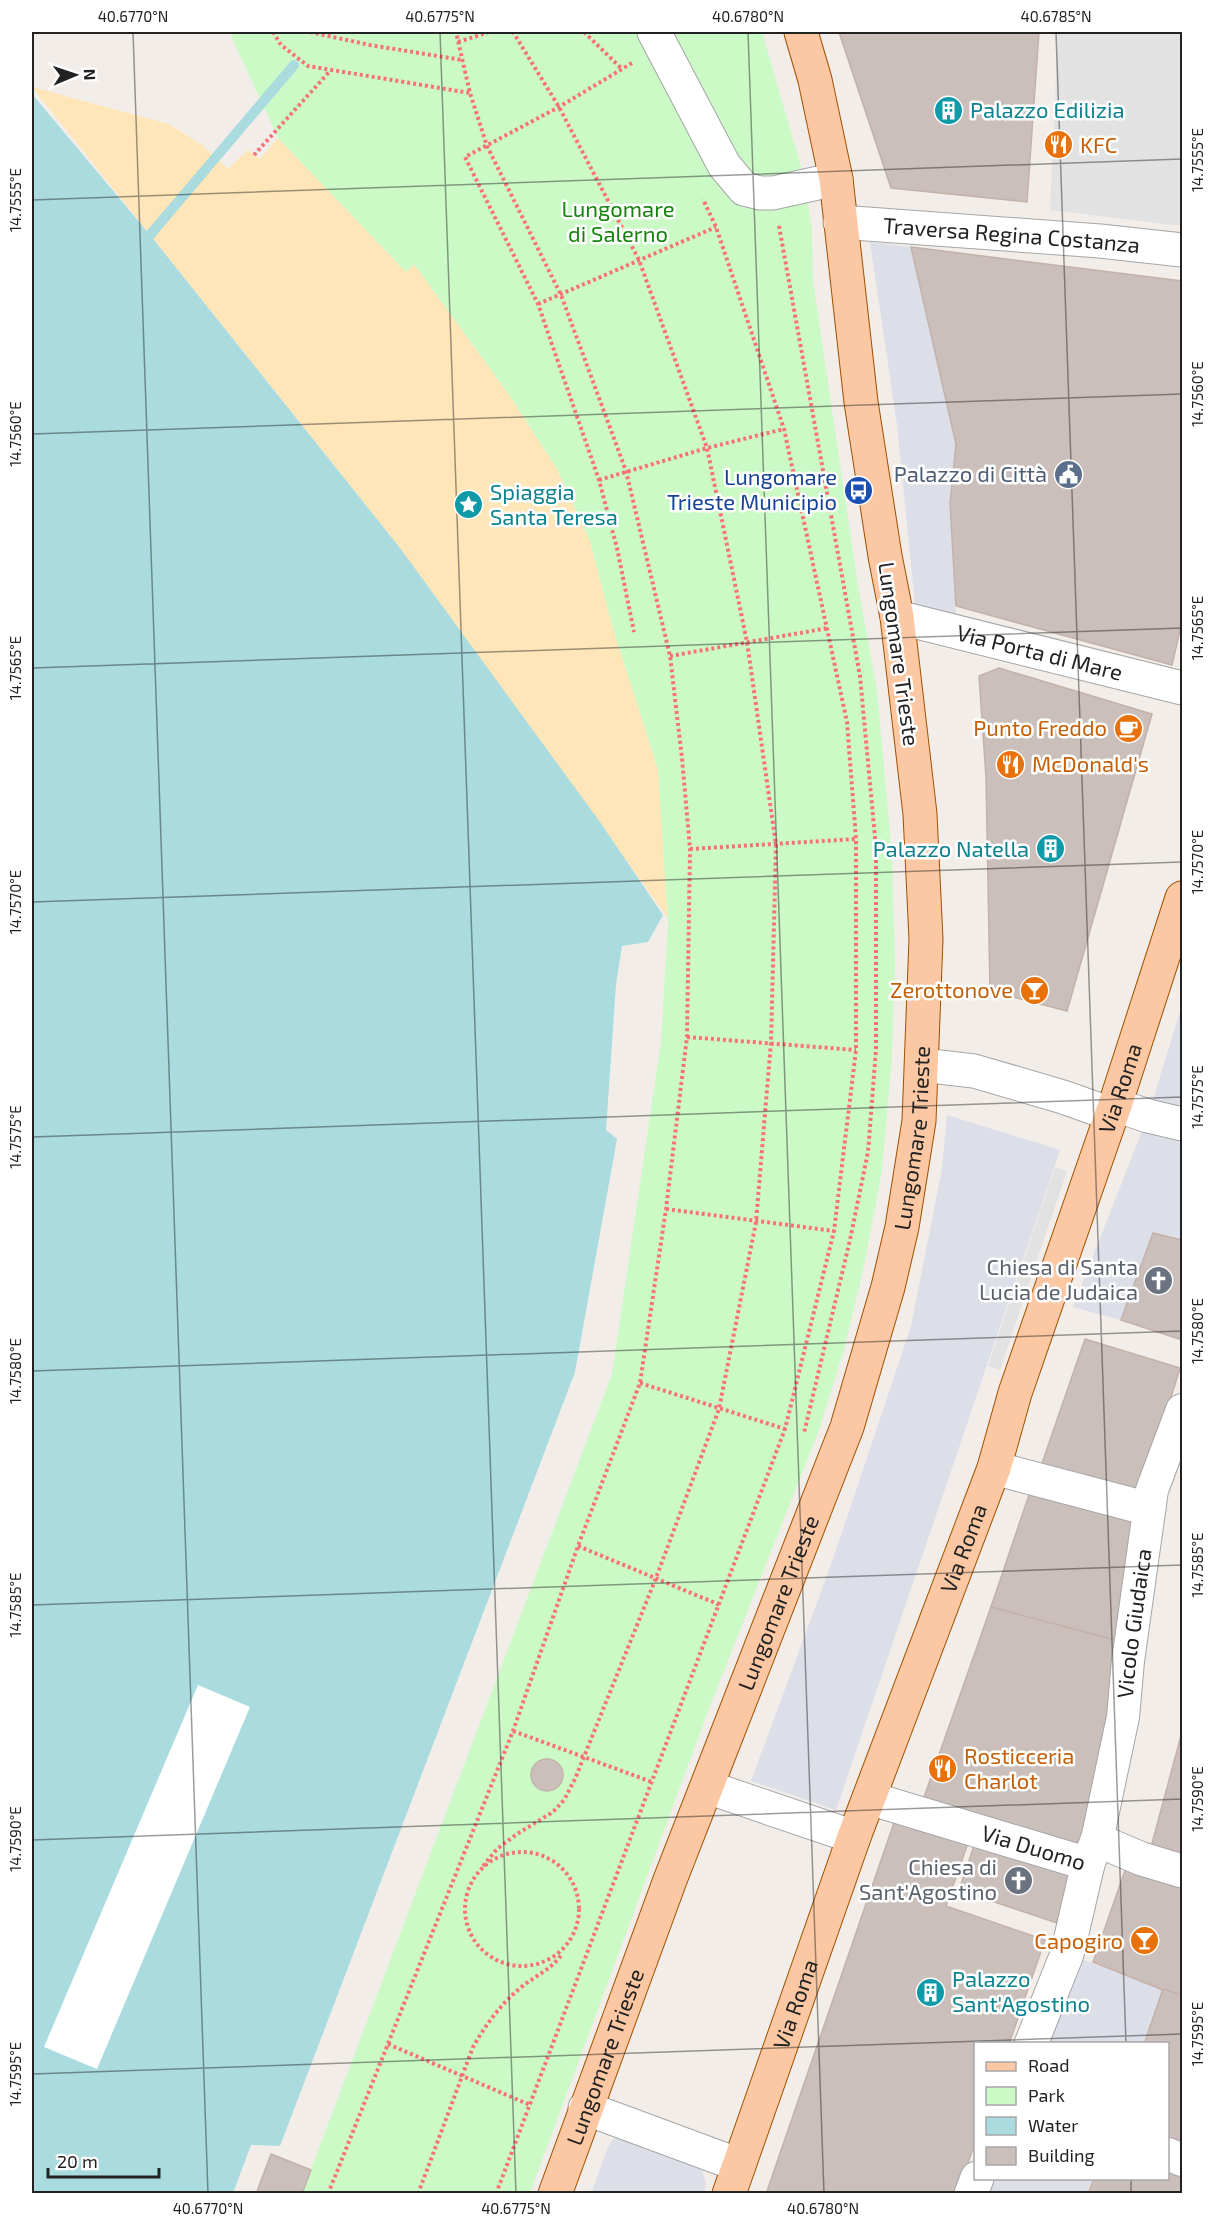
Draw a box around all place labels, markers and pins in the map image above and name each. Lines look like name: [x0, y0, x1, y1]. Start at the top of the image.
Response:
building icon: Palazzo Edilizia: [933, 94, 965, 126]
place label: Palazzo Edilizia: [970, 96, 1125, 122]
restaurant icon: KFC: [1043, 129, 1075, 161]
place label: KFC: [1080, 131, 1117, 157]
public building icon: Palazzo di Città: [1052, 458, 1084, 490]
place label: Palazzo di Città: [894, 460, 1047, 486]
place label: Lungomare Trieste Municipio: [667, 463, 837, 514]
bus stop icon: Lungomare Trieste Municipio: [842, 474, 874, 506]
place label: Spiaggia Santa Teresa: [490, 478, 618, 529]
place icon: Spiaggia Santa Teresa: [453, 489, 485, 521]
cafe icon: Punto Freddo: [1112, 712, 1144, 744]
place label: Punto Freddo: [973, 714, 1107, 740]
restaurant icon: McDonald's: [995, 748, 1027, 780]
place label: McDonald's: [1032, 750, 1149, 776]
building icon: Palazzo Natella: [1034, 833, 1066, 865]
place label: Palazzo Natella: [873, 835, 1029, 861]
bar icon: Zerottonove: [1018, 974, 1050, 1006]
place label: Zerottonove: [890, 976, 1013, 1002]
place label: Chiesa di Santa Lucia de Judaica: [979, 1253, 1138, 1304]
church icon: Chiesa di Santa Lucia de Judaica: [1143, 1264, 1175, 1296]
place label: Rosticceria Charlot: [964, 1742, 1074, 1793]
restaurant icon: Rosticceria Charlot: [927, 1753, 959, 1785]
place label: Chiesa di Sant'Agostino: [859, 1853, 997, 1904]
church icon: Chiesa di Sant'Agostino: [1002, 1864, 1034, 1896]
bar icon: Capogiro: [1128, 1925, 1160, 1957]
place label: Capogiro: [1034, 1927, 1123, 1953]
place label: Palazzo Sant'Agostino: [952, 1965, 1090, 2016]
building icon: Palazzo Sant'Agostino: [915, 1976, 947, 2008]

